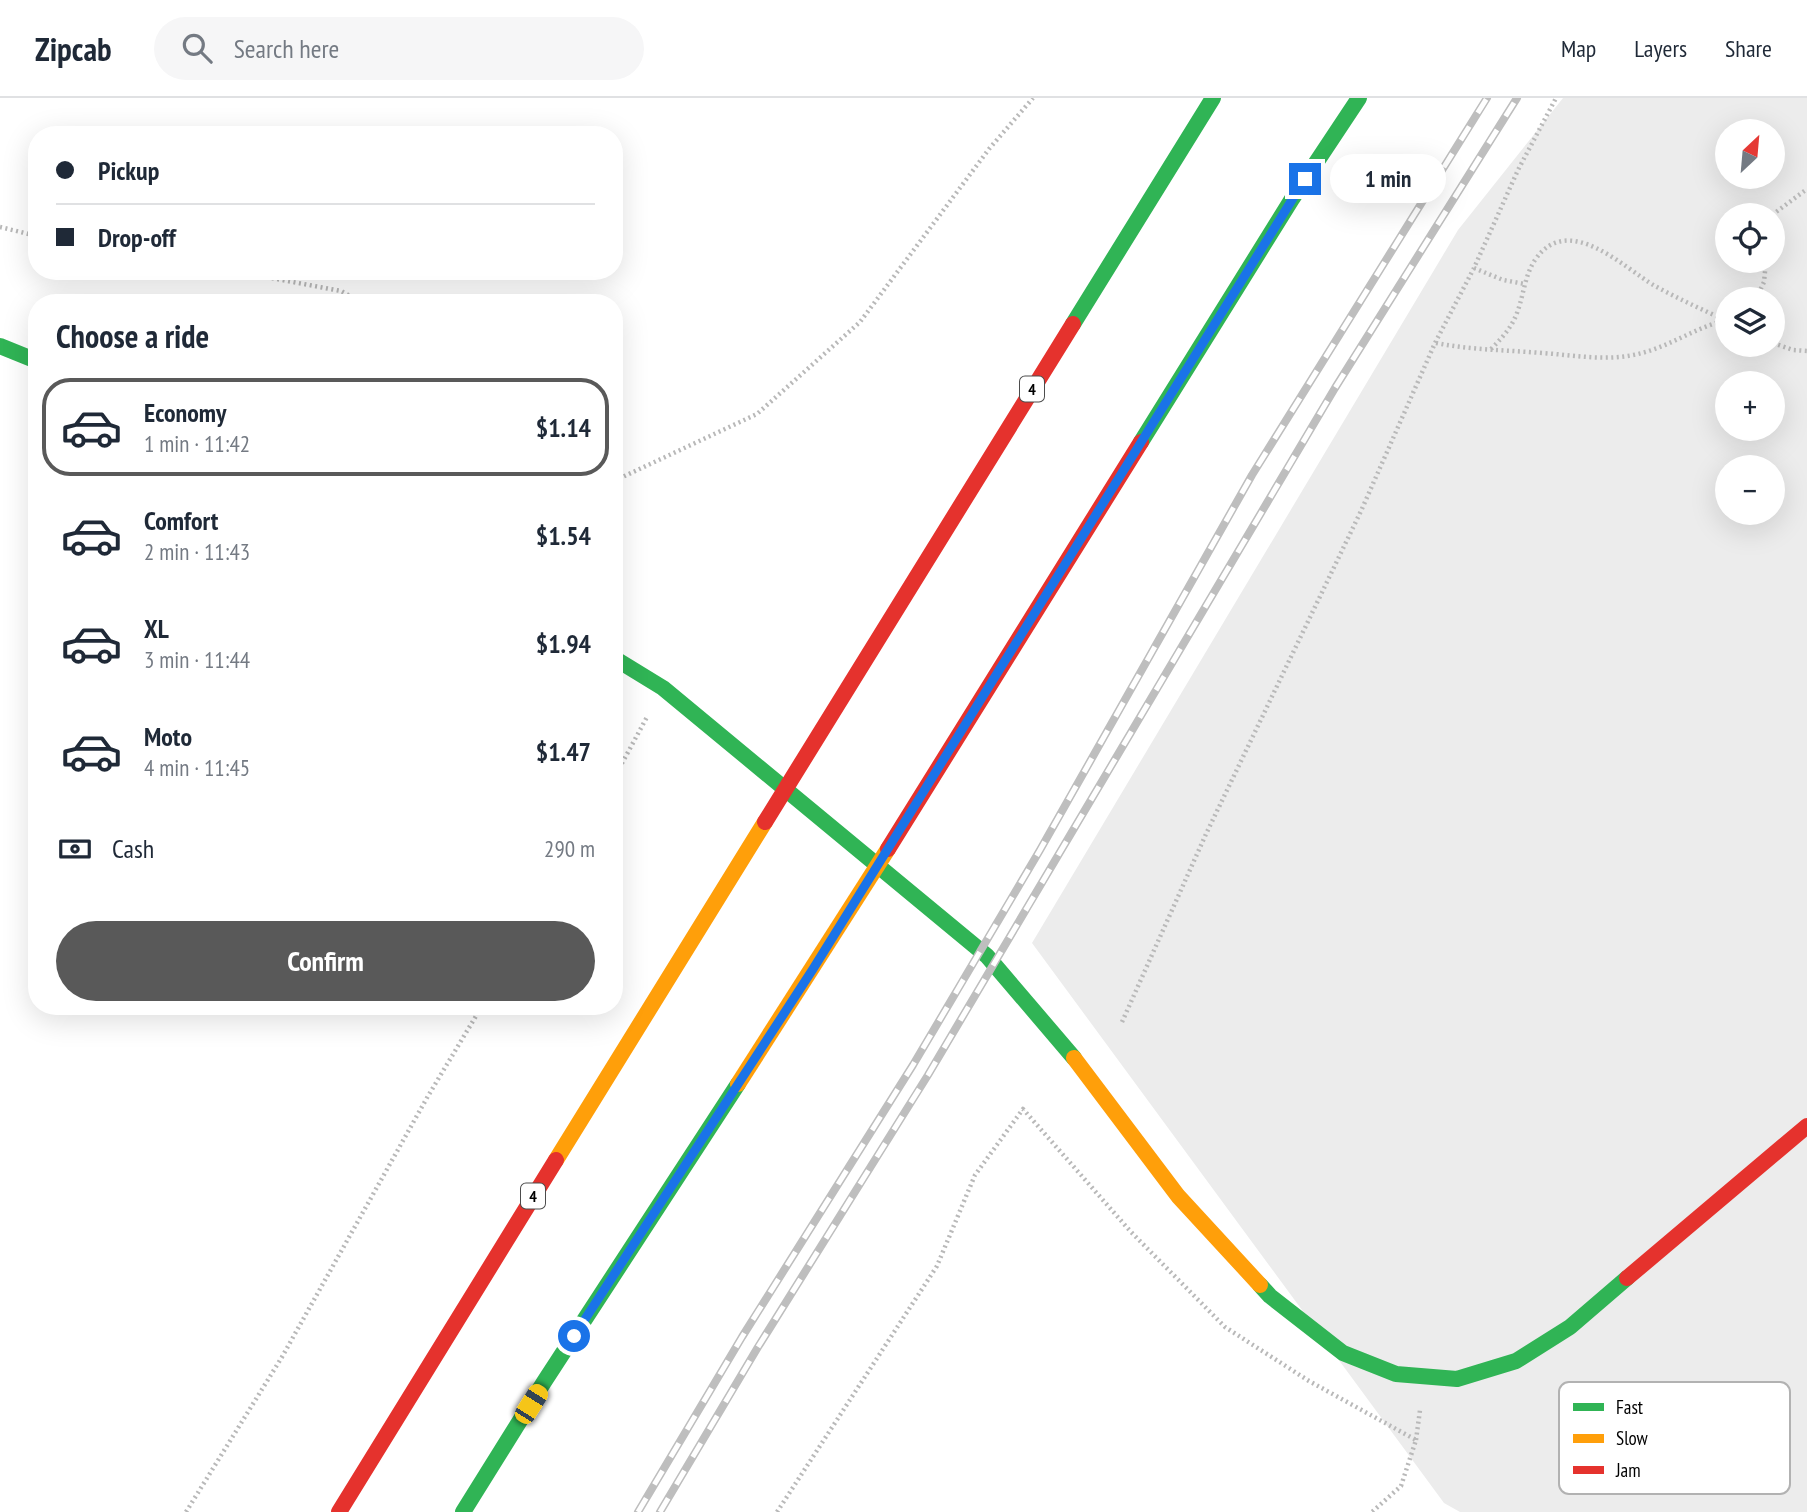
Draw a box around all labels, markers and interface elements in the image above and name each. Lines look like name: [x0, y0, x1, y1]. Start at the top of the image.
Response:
search box: [154, 17, 644, 80]
text: Zipcab: [35, 27, 112, 70]
icon: search: [178, 29, 216, 67]
text: Search here: [234, 32, 339, 65]
text: Map: [1561, 33, 1596, 64]
text: Layers: [1634, 33, 1687, 64]
text: Share: [1725, 33, 1772, 64]
north arrow: [1715, 119, 1785, 189]
map controls: [1715, 119, 1785, 525]
text: Pickup: [98, 154, 159, 187]
callout: 1 min: [1330, 154, 1445, 204]
route end: [1289, 163, 1321, 195]
text: 1 min: [1365, 164, 1411, 193]
button: locate: [1715, 203, 1785, 273]
text: Drop-off: [98, 221, 176, 254]
button: layers: [1715, 287, 1785, 357]
text: Choose a ride: [56, 315, 209, 357]
button: +: [1715, 371, 1785, 441]
road number: 4: [1020, 376, 1044, 402]
icon: car: [60, 396, 123, 459]
text: Economy: [144, 396, 226, 429]
text: $1.14: [536, 411, 591, 444]
text: 1 min · 11:42: [144, 429, 250, 458]
button: −: [1715, 455, 1785, 525]
icon: car: [60, 504, 123, 567]
text: Comfort: [144, 504, 218, 537]
text: $1.54: [536, 519, 591, 552]
text: 2 min · 11:43: [144, 537, 250, 566]
icon: car: [60, 612, 123, 675]
text: XL: [144, 612, 169, 645]
text: $1.94: [536, 627, 591, 660]
text: 3 min · 11:44: [144, 645, 250, 674]
icon: car: [60, 720, 123, 783]
text: Moto: [144, 720, 192, 753]
text: $1.47: [536, 735, 591, 768]
text: 4 min · 11:45: [144, 753, 250, 782]
icon: cash: [56, 830, 94, 868]
text: Cash: [112, 832, 154, 865]
text: 290 m: [544, 834, 595, 863]
button: Confirm: [56, 921, 595, 1001]
road number: 4: [521, 1184, 545, 1208]
route start: [558, 1320, 590, 1352]
car: [511, 1381, 552, 1427]
legend: [1559, 1382, 1790, 1494]
text: Fast: [1616, 1395, 1644, 1419]
text: Slow: [1616, 1426, 1649, 1450]
text: Jam: [1615, 1458, 1641, 1482]

